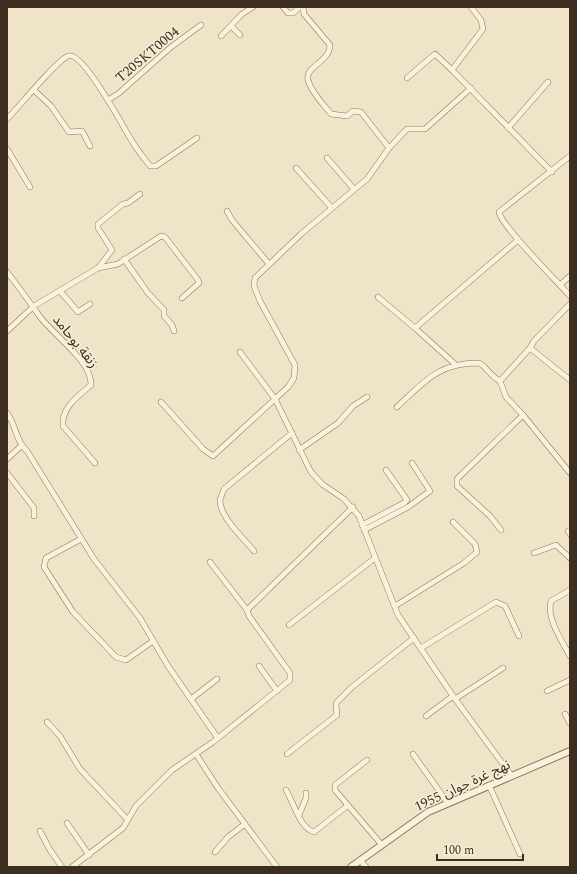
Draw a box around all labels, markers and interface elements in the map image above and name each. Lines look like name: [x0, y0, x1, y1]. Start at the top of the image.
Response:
street label: T20SKT0004: [111, 21, 184, 88]
street label: زنقة بوحامد: [48, 310, 104, 372]
street label: نهج غرة جوان 1955: [411, 754, 514, 817]
scale bar: [437, 836, 523, 862]
text: 100 m: [443, 841, 474, 860]

